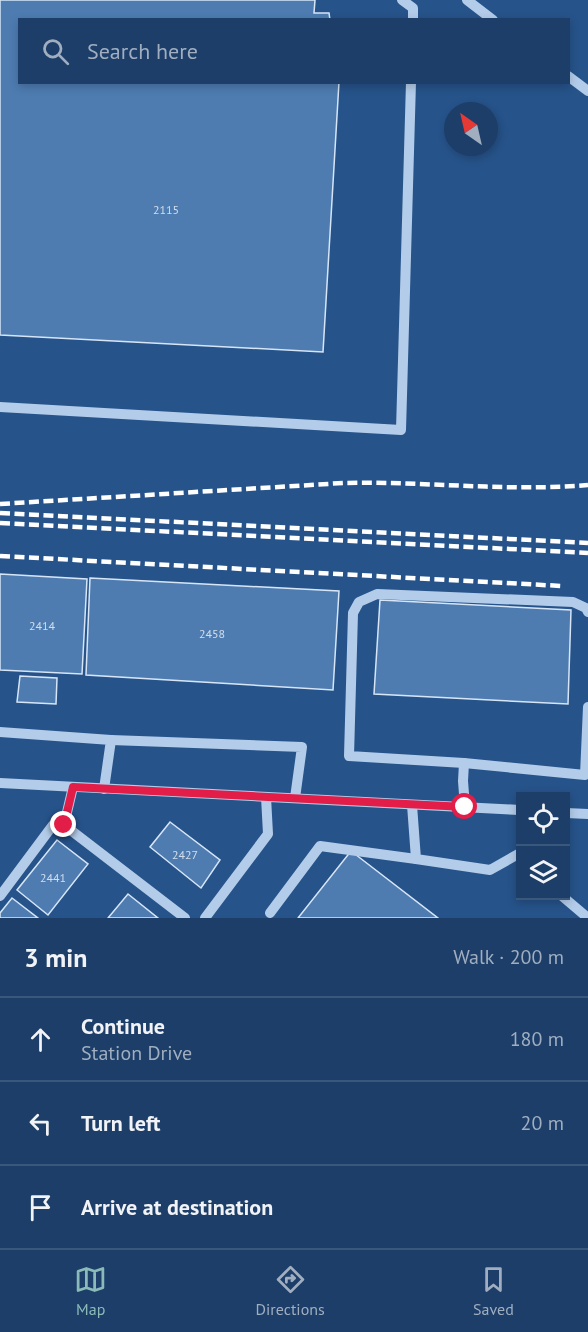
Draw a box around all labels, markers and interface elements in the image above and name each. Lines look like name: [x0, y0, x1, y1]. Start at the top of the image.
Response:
search box: [18, 18, 570, 84]
icon: search: [39, 35, 72, 68]
text: Search here: [87, 37, 198, 65]
north arrow: [444, 102, 498, 156]
house number: 2115: [153, 202, 179, 217]
house number: 2414: [29, 618, 56, 633]
house number: 2458: [199, 626, 225, 641]
map controls: [516, 792, 570, 900]
button: locate: [516, 792, 570, 846]
route start: [451, 793, 477, 819]
route end: [50, 811, 76, 837]
button: layers: [516, 846, 570, 900]
house number: 2427: [172, 847, 198, 862]
house number: 2441: [40, 870, 66, 885]
text: 3 min: [24, 941, 87, 974]
text: Walk · 200 m: [453, 944, 564, 970]
text: Continue: [81, 1012, 165, 1040]
icon: ahead: [24, 1023, 57, 1056]
text: 180 m: [510, 1026, 564, 1052]
text: Station Drive: [81, 1040, 192, 1066]
icon: left: [24, 1107, 57, 1140]
text: Turn left: [81, 1109, 161, 1137]
text: 20 m: [521, 1110, 564, 1136]
icon: arrive: [24, 1191, 57, 1224]
text: Arrive at destination: [81, 1193, 273, 1221]
tab: Map: [74, 1263, 107, 1319]
tab: Directions: [256, 1263, 325, 1319]
tab: Saved: [473, 1263, 514, 1319]

